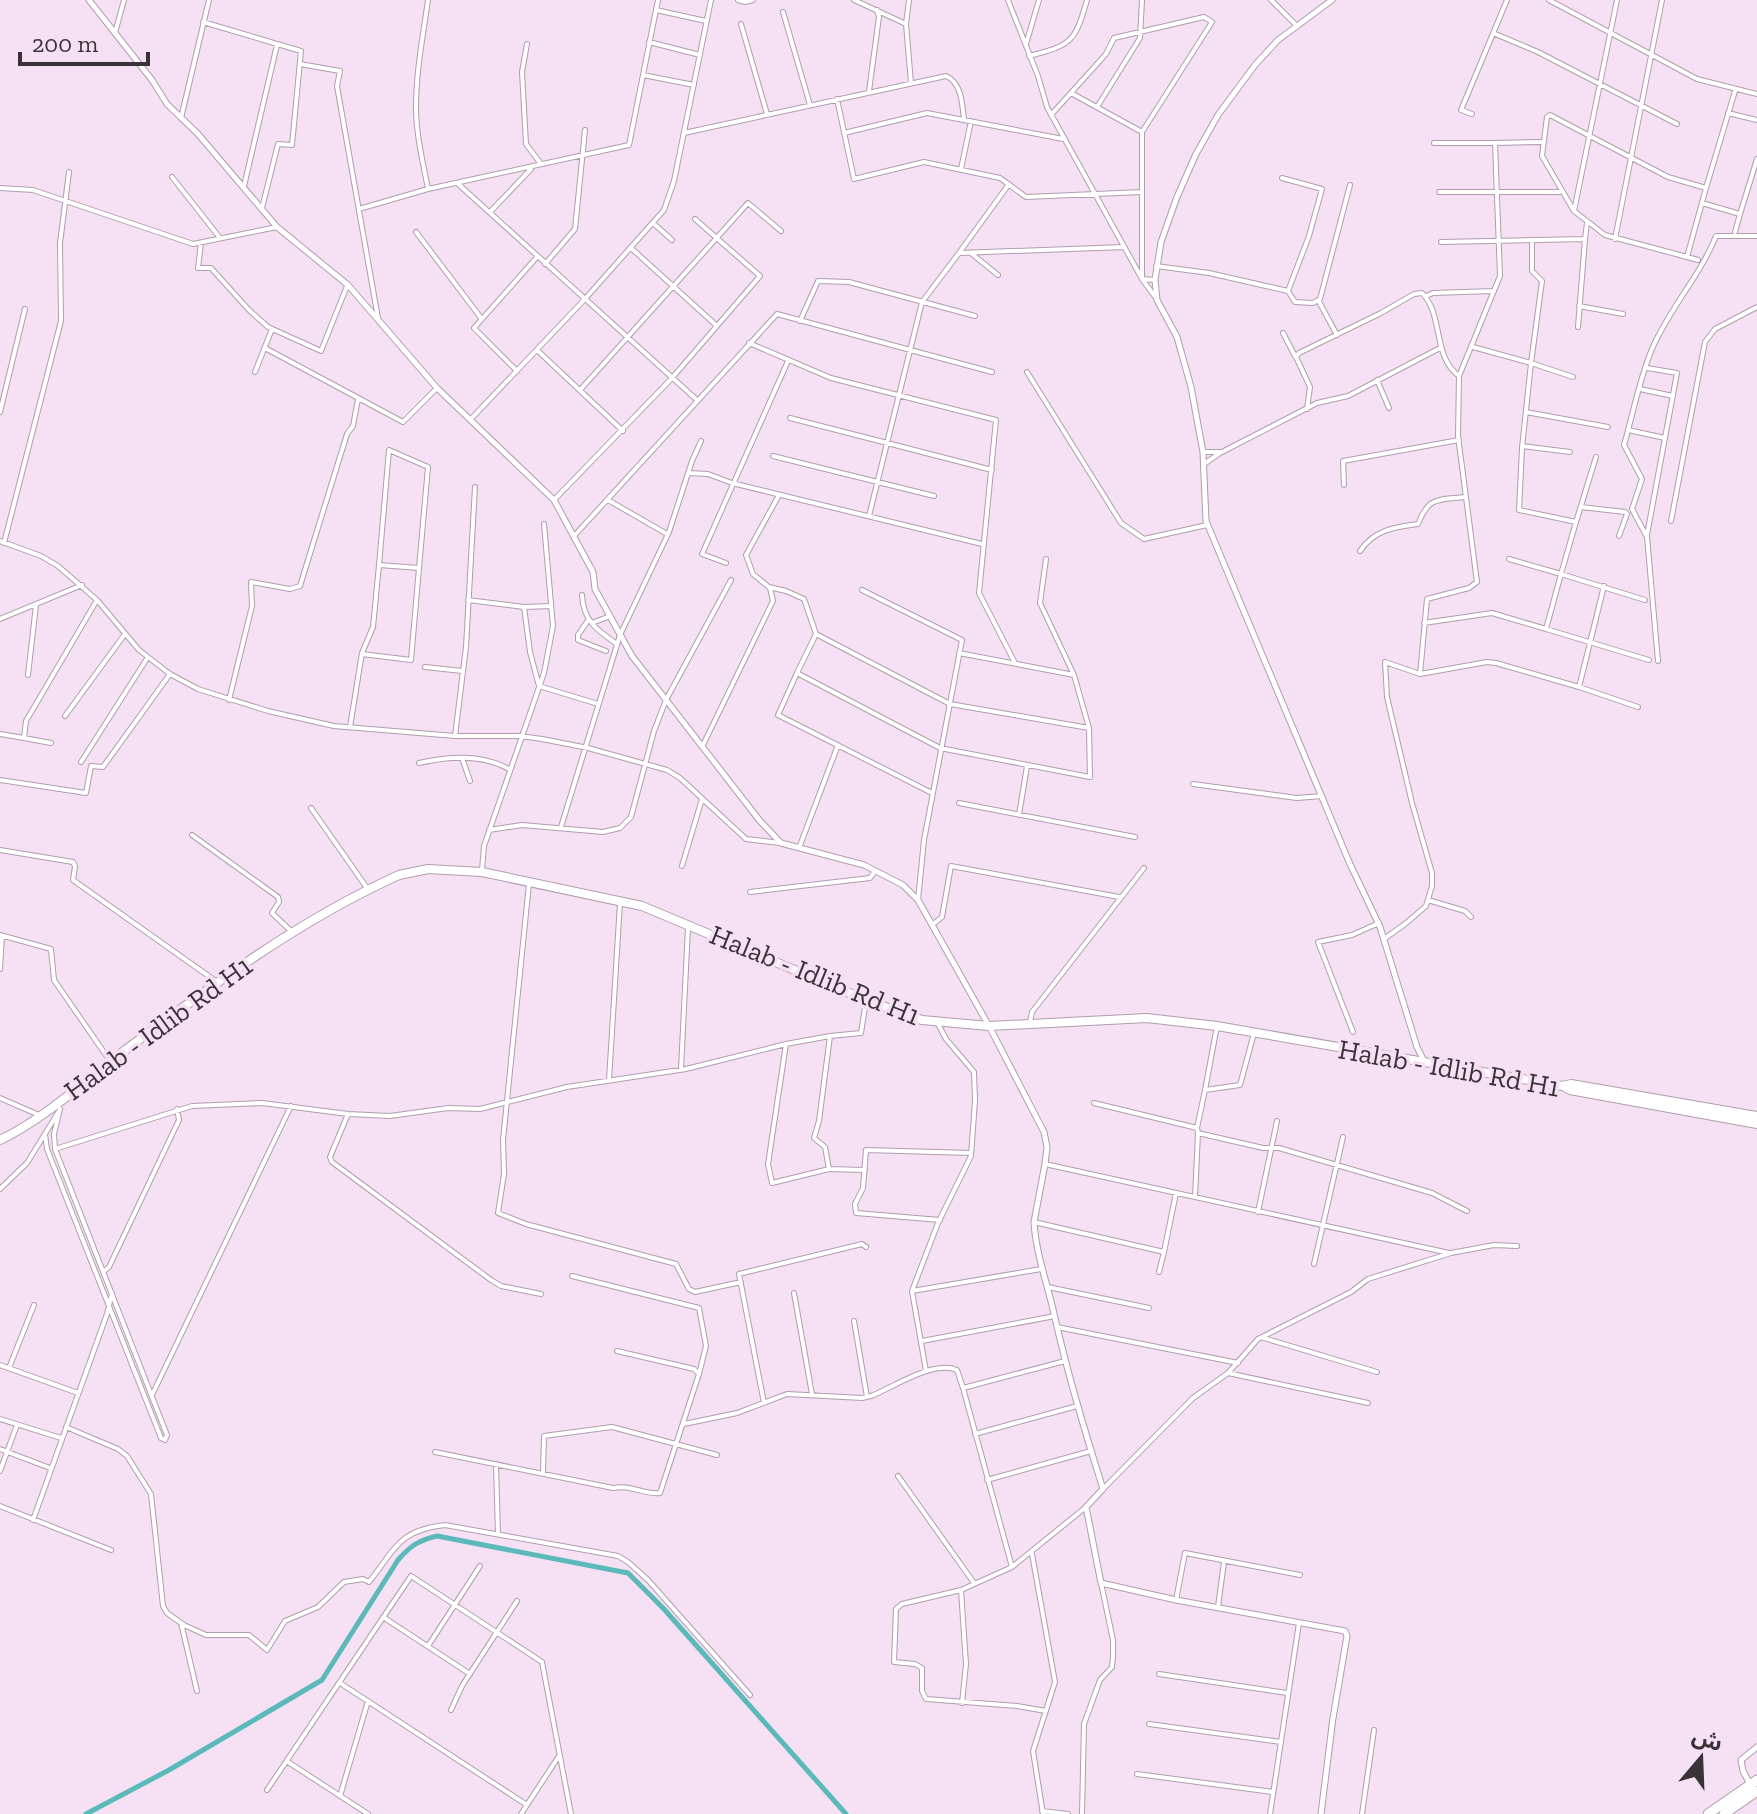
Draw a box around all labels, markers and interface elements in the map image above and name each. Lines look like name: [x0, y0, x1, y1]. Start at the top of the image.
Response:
scale bar: [20, 16, 148, 66]
text: 200 m: [32, 29, 98, 58]
street label: Halab - Idlib Rd H1: [705, 918, 925, 1032]
street label: Halab - Idlib Rd H1: [58, 949, 258, 1107]
street label: Halab - Idlib Rd H1: [1336, 1032, 1562, 1104]
north arrow: [1661, 1718, 1741, 1798]
text: ش: [1689, 1722, 1726, 1757]

